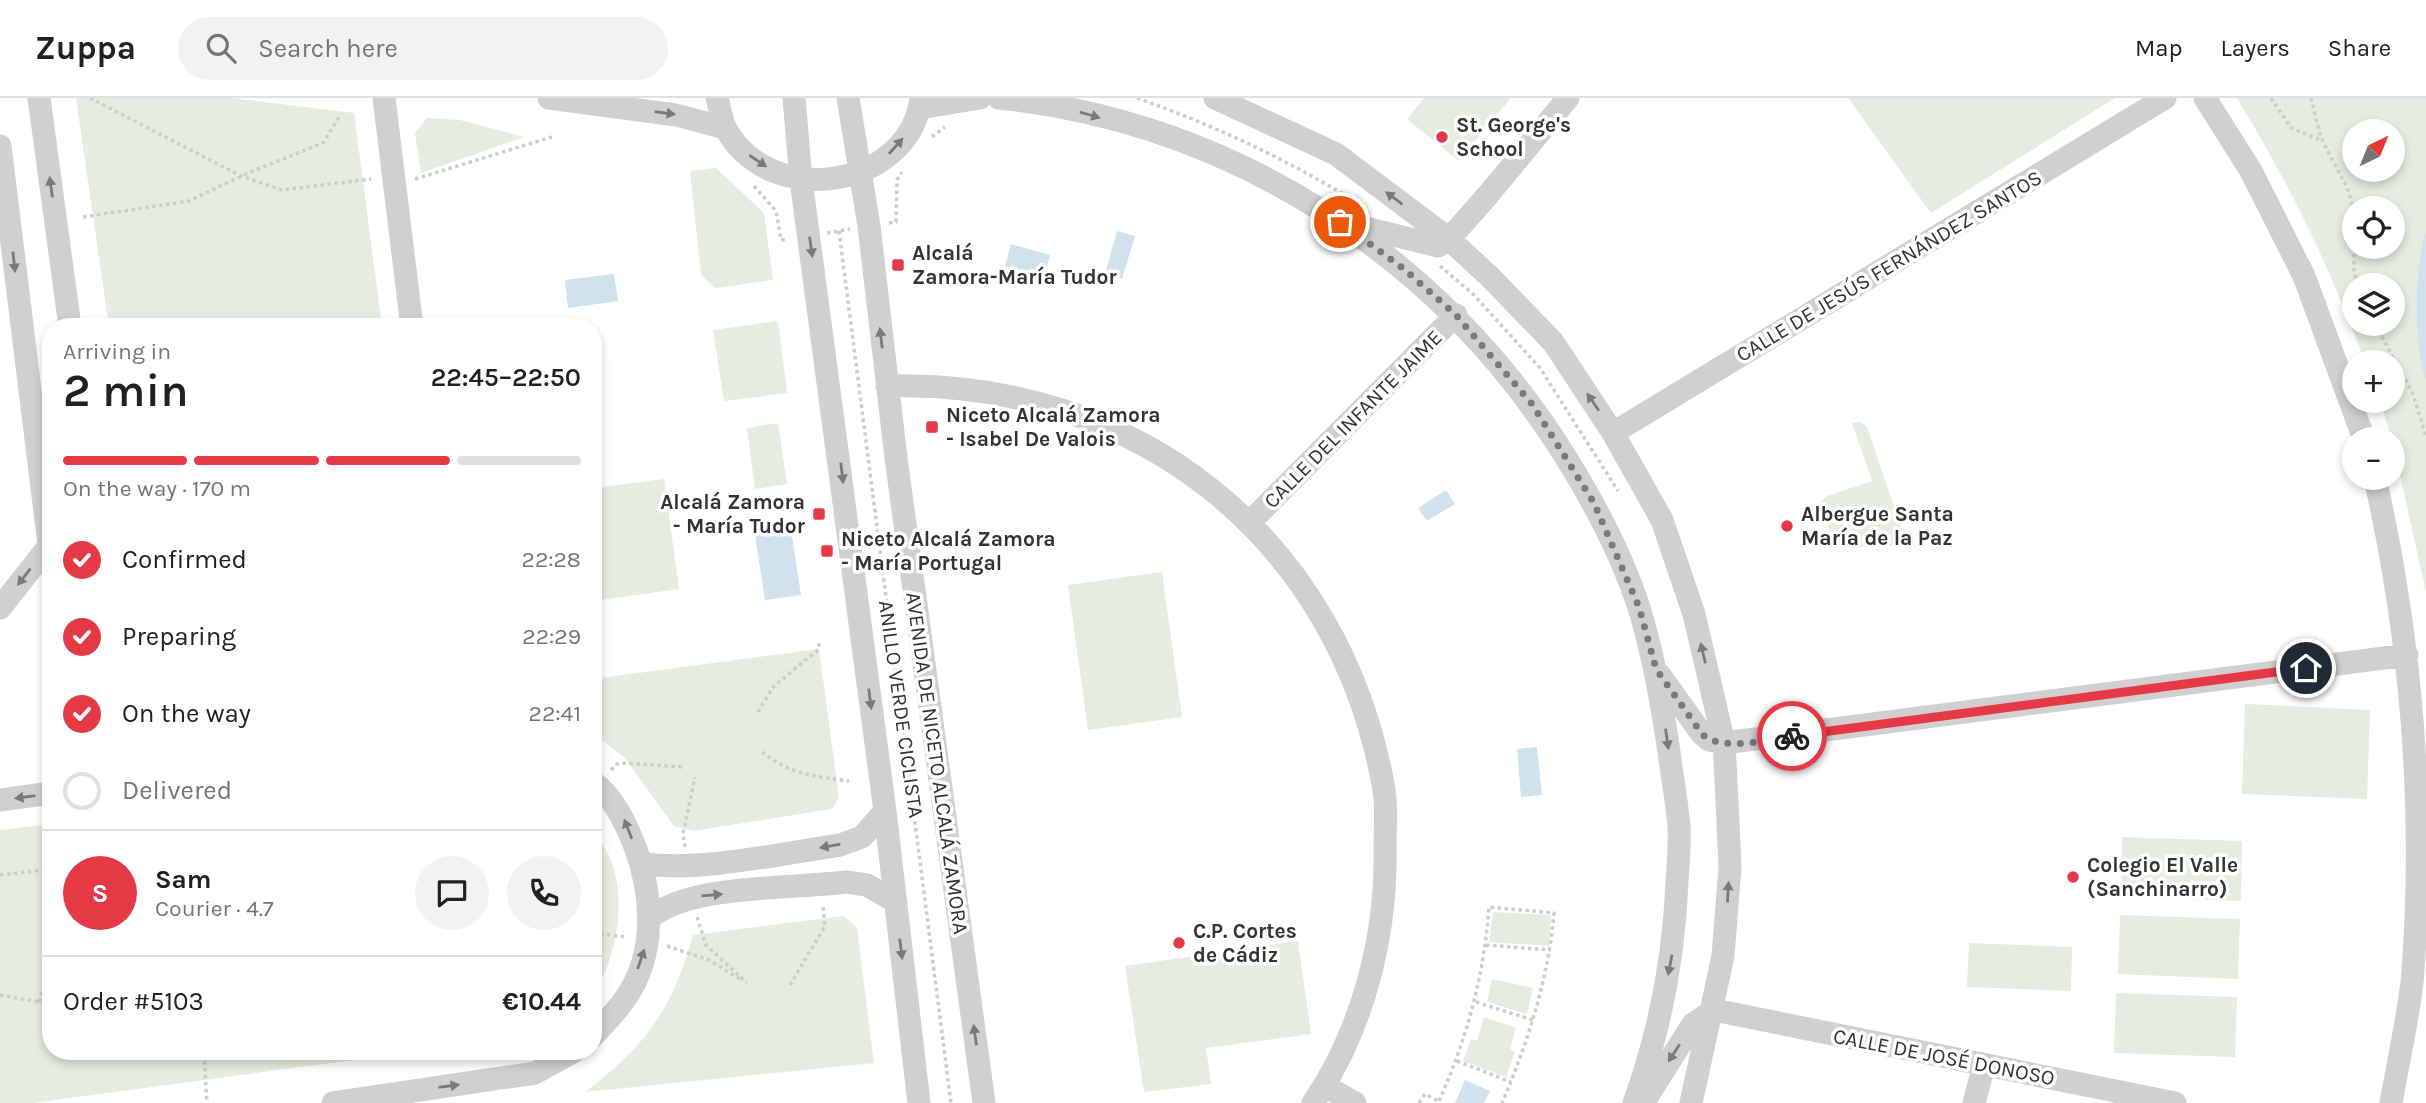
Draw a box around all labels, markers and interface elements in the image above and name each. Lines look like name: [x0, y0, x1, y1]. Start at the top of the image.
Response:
search box: [178, 17, 668, 80]
text: Zuppa: [35, 29, 136, 67]
icon: search: [202, 29, 240, 67]
text: Search here: [258, 33, 398, 64]
text: Map: [2135, 34, 2183, 62]
text: Layers: [2221, 34, 2290, 62]
text: Share: [2328, 34, 2391, 62]
one-way arrow: [654, 108, 676, 119]
one-way arrow: [1080, 110, 1101, 120]
place label: St. George's School: [1456, 113, 1571, 161]
north arrow: [2342, 119, 2404, 182]
map controls: [2342, 119, 2405, 490]
marker: St. George's School: [1434, 129, 1450, 145]
one-way arrow: [888, 137, 904, 155]
one-way arrow: [748, 155, 768, 168]
street label: CALLE DE JESÚS FERNÁNDEZ SANTOS: [1732, 165, 2046, 367]
one-way arrow: [45, 176, 56, 198]
one-way arrow: [1385, 191, 1403, 205]
pin: [1310, 192, 1370, 252]
button: locate: [2342, 196, 2405, 259]
icon: bag: [1321, 203, 1359, 241]
one-way arrow: [806, 237, 817, 259]
place label: Alcalá Zamora-María Tudor: [912, 241, 1117, 289]
one-way arrow: [9, 252, 20, 274]
marker: Alcalá Zamora-María Tudor: [890, 257, 906, 273]
button: layers: [2342, 273, 2405, 336]
street label: CALLE DEL INFANTE JAIME: [1259, 325, 1447, 513]
one-way arrow: [875, 327, 886, 349]
text: Arriving in: [63, 338, 171, 365]
button: +: [2342, 350, 2405, 413]
text: 22:45–22:50: [431, 362, 581, 393]
text: 2 min: [63, 364, 189, 418]
one-way arrow: [1586, 392, 1599, 411]
place label: Niceto Alcalá Zamora - Isabel De Valois: [946, 403, 1160, 451]
marker: Niceto Alcalá Zamora - Isabel De Valois: [924, 419, 940, 435]
button: −: [2342, 427, 2405, 490]
one-way arrow: [836, 462, 847, 484]
text: On the way · 170 m: [63, 475, 251, 502]
place label: Alcalá Zamora - María Tudor: [660, 490, 806, 538]
place label: Albergue Santa María de la Paz: [1801, 502, 1954, 550]
marker: Alcalá Zamora - María Tudor: [811, 506, 827, 522]
marker: Albergue Santa María de la Paz: [1779, 518, 1795, 534]
place label: Niceto Alcalá Zamora - María Portugal: [841, 527, 1055, 575]
icon: check: [63, 541, 101, 579]
marker: Niceto Alcalá Zamora - María Portugal: [819, 543, 835, 559]
text: Confirmed: [122, 544, 247, 575]
text: 22:28: [522, 546, 581, 573]
one-way arrow: [17, 568, 32, 586]
street label: AVENIDA DE NICETO ALCALÁ ZAMORA: [901, 590, 973, 936]
street label: ANILLO VERDE CICLISTA: [874, 599, 928, 819]
icon: check: [63, 618, 101, 656]
text: Preparing: [122, 621, 236, 652]
text: 22:29: [522, 623, 581, 650]
pin: [2276, 638, 2336, 698]
one-way arrow: [1697, 642, 1708, 664]
icon: home: [2287, 649, 2325, 687]
one-way arrow: [865, 688, 876, 710]
icon: check: [63, 695, 101, 733]
text: On the way: [122, 698, 251, 729]
text: 22:41: [529, 700, 581, 727]
courier: [1757, 701, 1827, 771]
icon: bike: [1773, 717, 1811, 755]
one-way arrow: [1662, 729, 1673, 751]
text: Delivered: [122, 775, 232, 806]
one-way arrow: [14, 791, 36, 802]
one-way arrow: [622, 818, 633, 839]
one-way arrow: [819, 841, 841, 852]
place label: Colegio El Valle (Sanchinarro): [2087, 853, 2238, 901]
button: chat: [415, 856, 489, 930]
button: phone: [507, 856, 581, 930]
text: Sam: [155, 864, 211, 895]
marker: Colegio El Valle (Sanchinarro): [2065, 869, 2081, 885]
text: S: [92, 878, 108, 909]
one-way arrow: [1723, 880, 1734, 902]
one-way arrow: [701, 889, 723, 900]
text: Courier · 4.7: [155, 895, 274, 922]
place label: C.P. Cortes de Cádiz: [1193, 919, 1297, 967]
marker: C.P. Cortes de Cádiz: [1171, 935, 1187, 951]
one-way arrow: [896, 938, 907, 960]
one-way arrow: [636, 948, 647, 969]
one-way arrow: [1664, 955, 1675, 977]
text: Order #5103: [63, 986, 204, 1017]
text: €10.44: [502, 986, 581, 1017]
one-way arrow: [969, 1024, 980, 1046]
street label: CALLE DE JOSÉ DONOSO: [1831, 1024, 2057, 1090]
one-way arrow: [1668, 1043, 1681, 1062]
one-way arrow: [438, 1080, 460, 1091]

